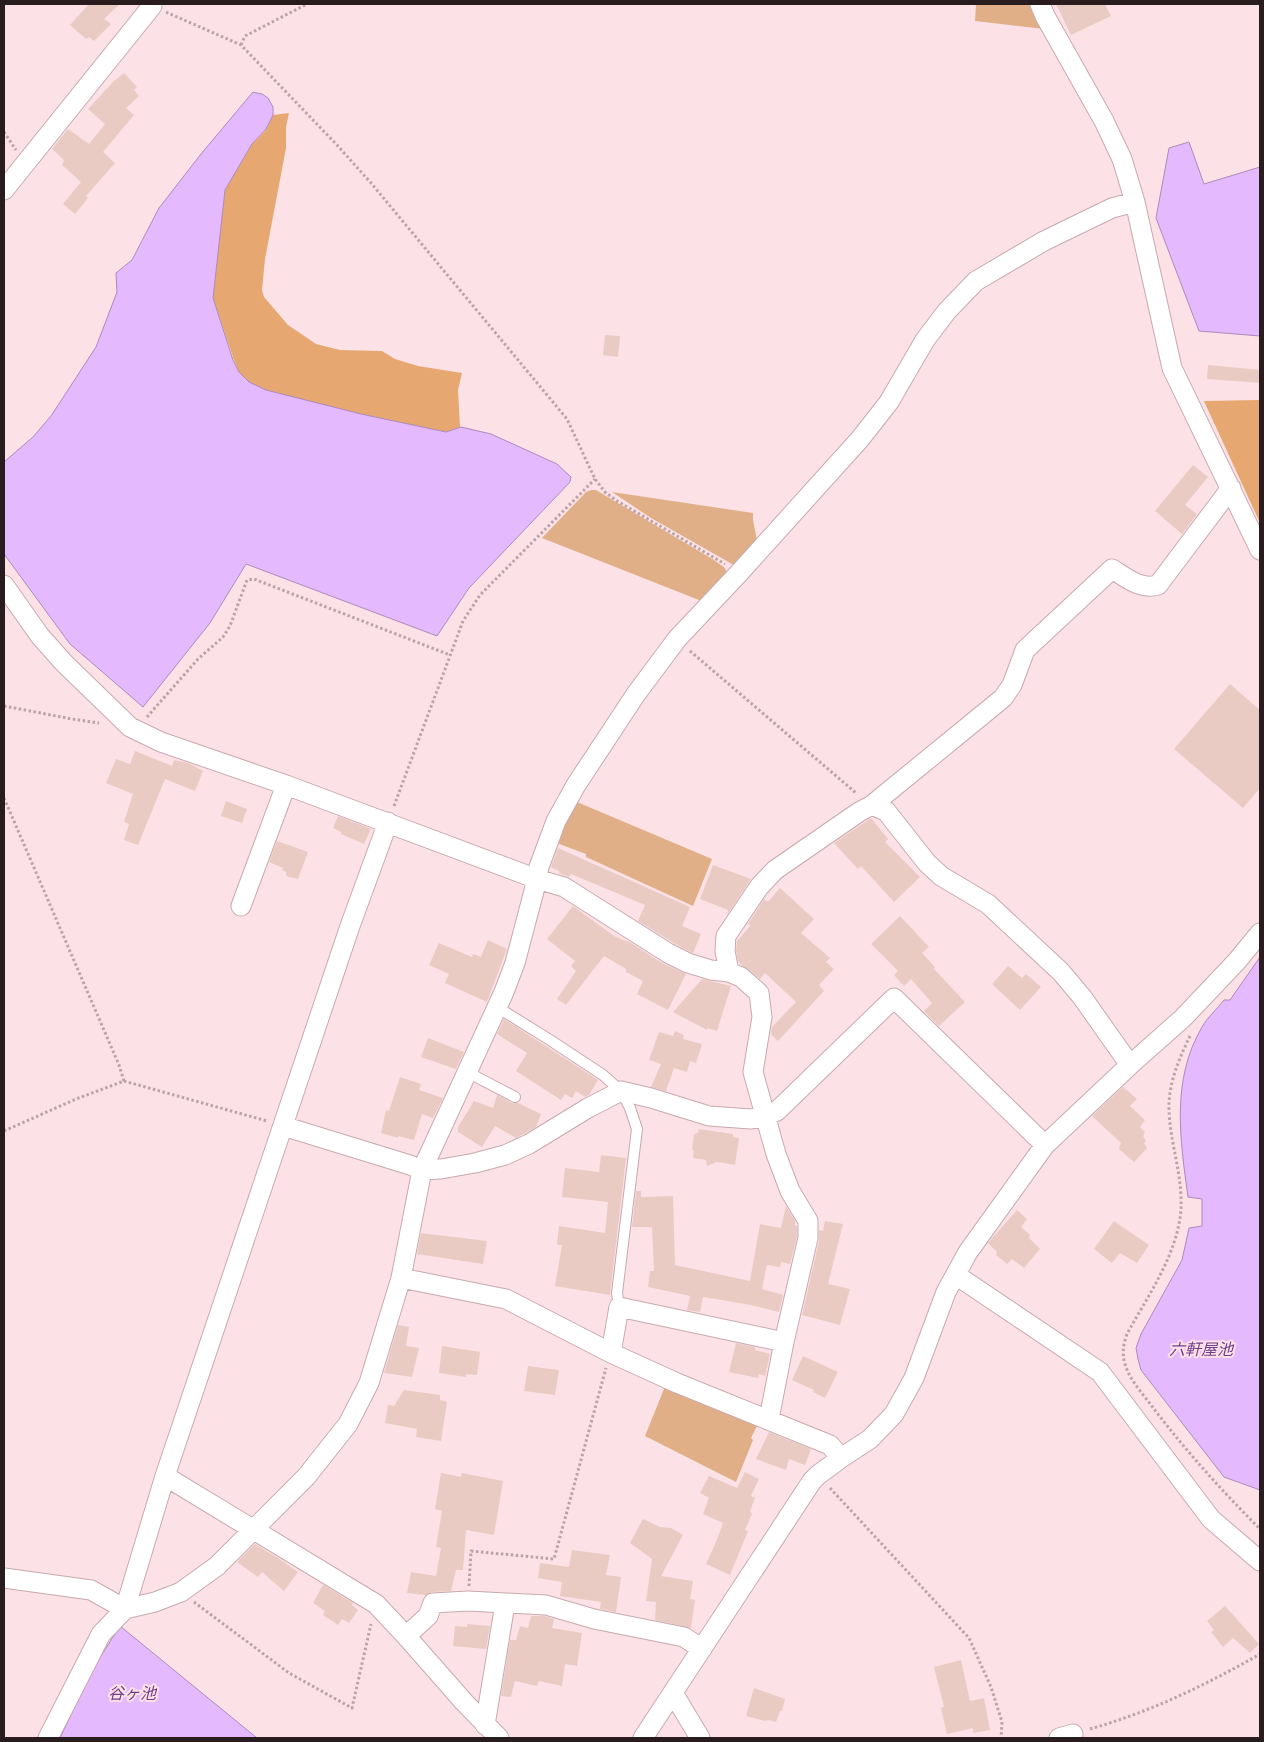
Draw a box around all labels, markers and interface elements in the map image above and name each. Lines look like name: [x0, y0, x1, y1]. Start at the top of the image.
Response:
water label: 六軒屋池: [1169, 1341, 1235, 1358]
water label: 谷ヶ池: [108, 1685, 158, 1702]

